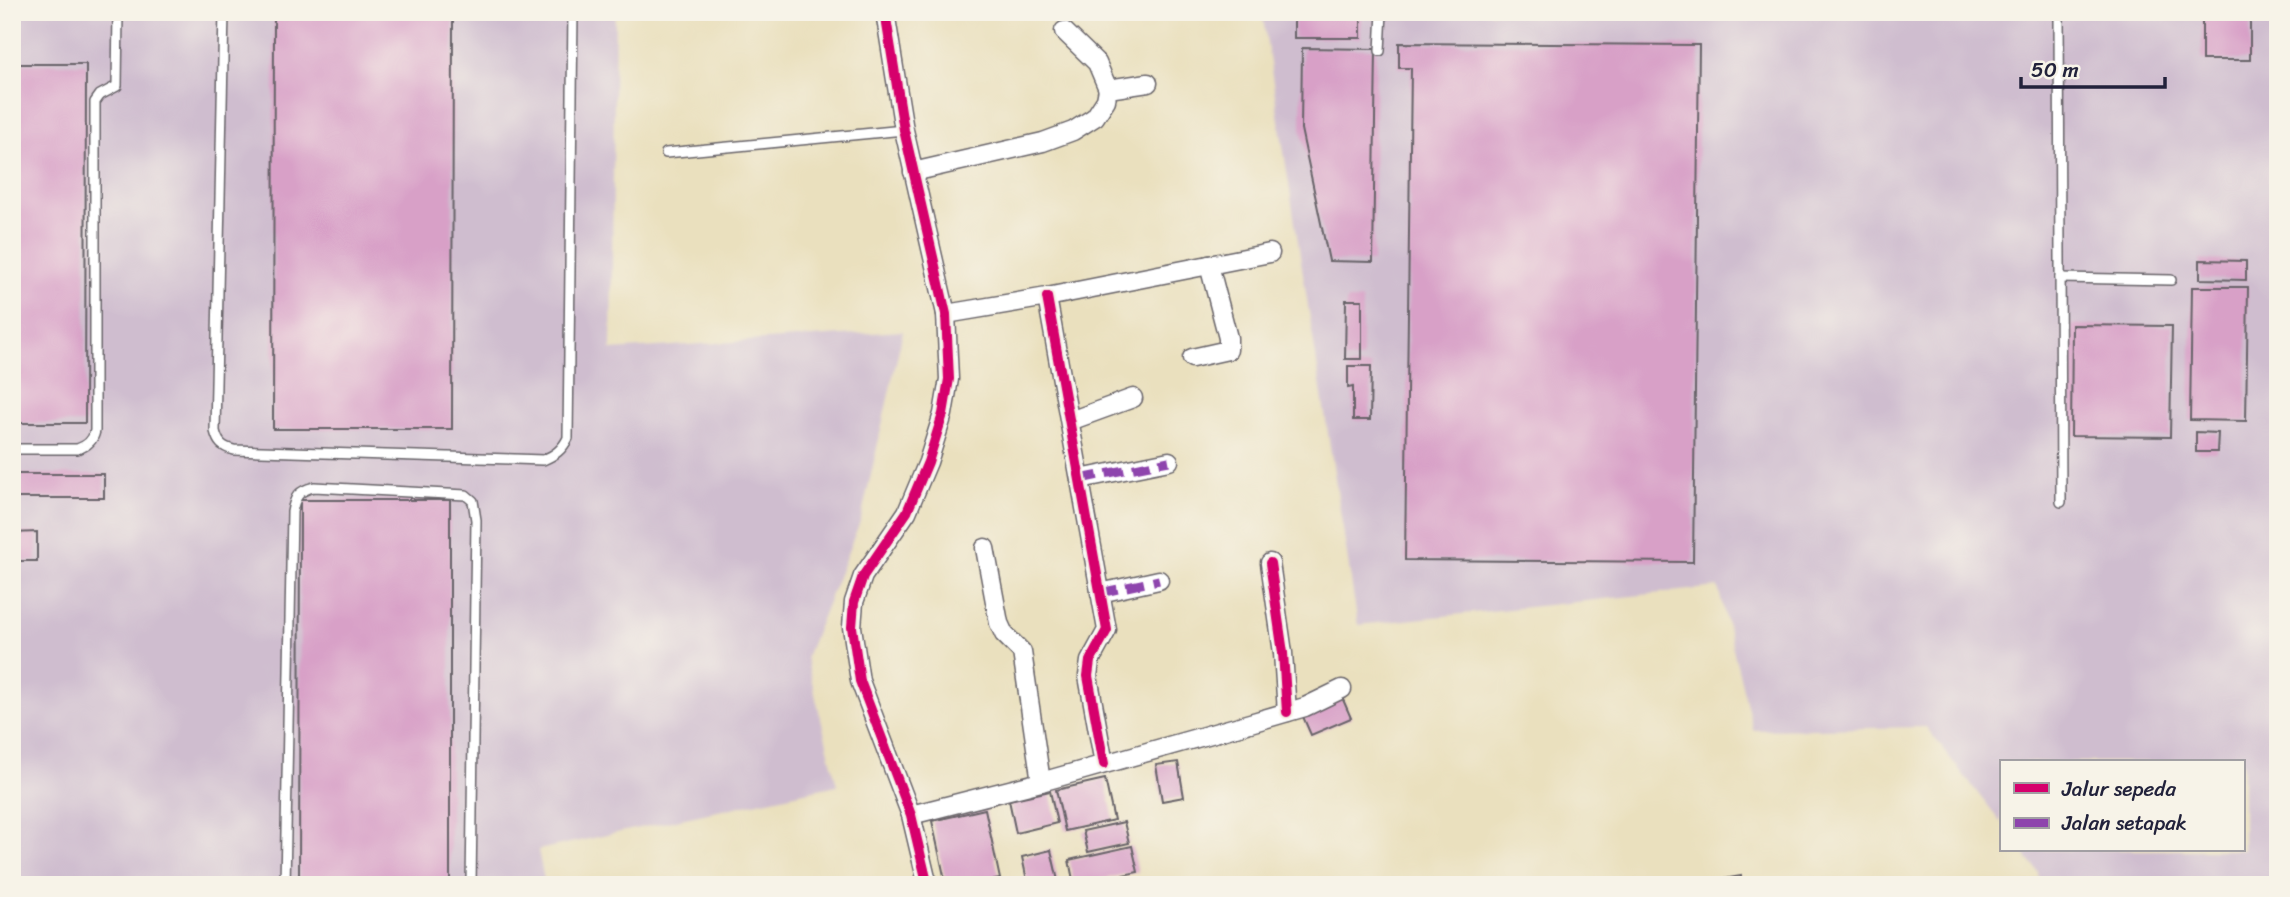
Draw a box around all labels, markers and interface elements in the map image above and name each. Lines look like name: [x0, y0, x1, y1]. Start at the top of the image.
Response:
scale bar: [2021, 46, 2164, 90]
text: 50 m: [2031, 51, 2079, 89]
legend: [2000, 760, 2244, 852]
text: Jalur sepeda: [2061, 770, 2176, 808]
text: Jalan setapak: [2061, 804, 2187, 842]

